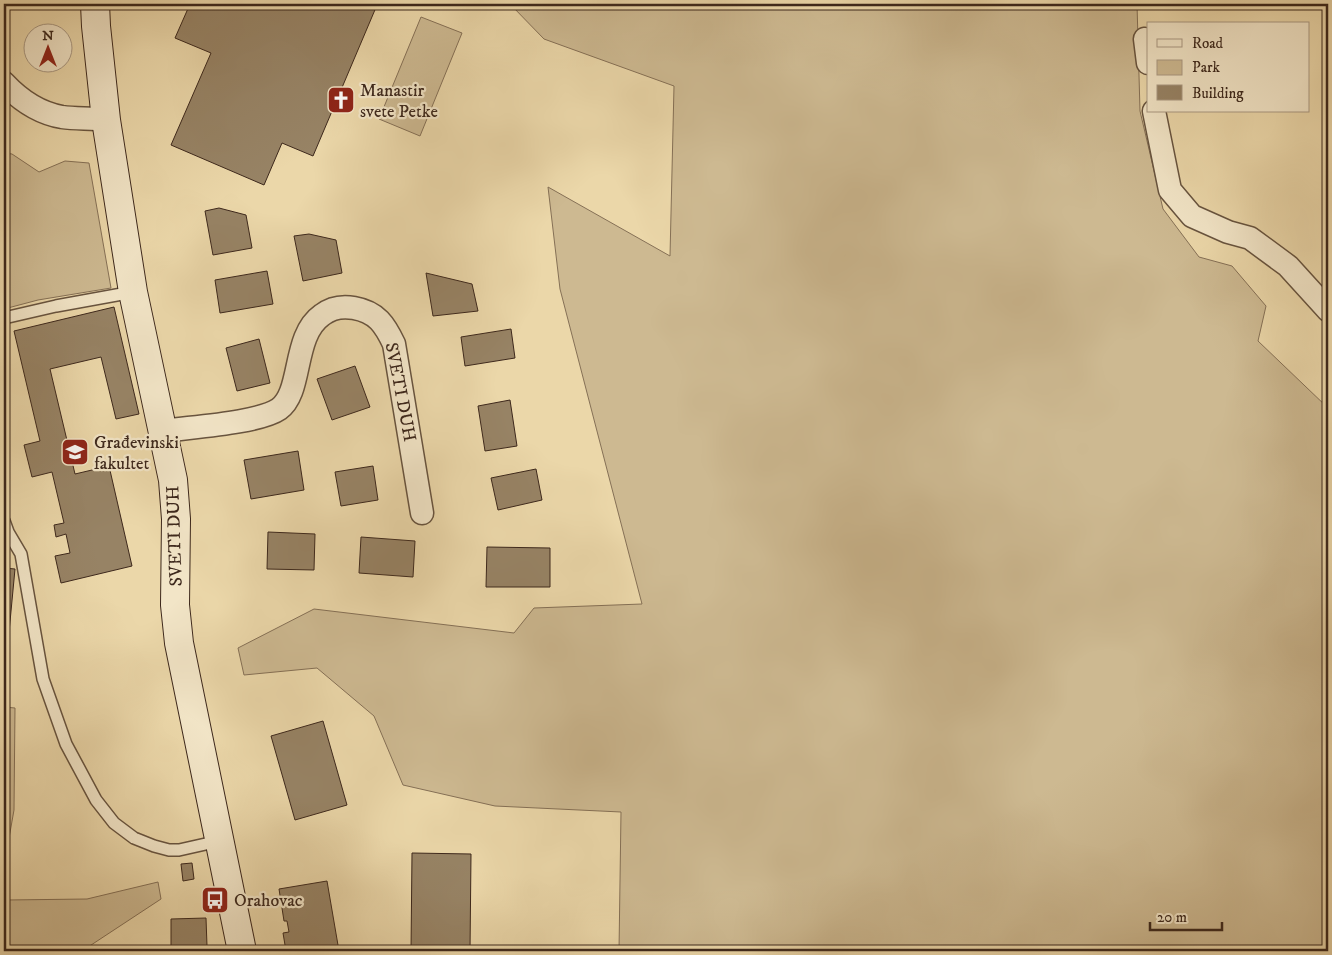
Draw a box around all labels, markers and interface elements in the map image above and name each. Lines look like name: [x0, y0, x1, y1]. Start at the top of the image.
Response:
north arrow: [22, 22, 72, 72]
legend: [1147, 22, 1310, 112]
text: N: [42, 27, 54, 45]
text: Road: [1192, 34, 1224, 53]
text: Park: [1192, 58, 1221, 77]
place label: Manastir svete Petke: [360, 80, 438, 123]
text: Building: [1192, 84, 1244, 103]
church icon: Manastir svete Petke: [326, 85, 356, 115]
street label: SVETI DUH: [380, 341, 420, 444]
place label: Građevinski fakultet: [94, 432, 179, 475]
school or university icon: Građevinski fakultet: [60, 437, 90, 467]
street label: SVETI DUH: [162, 485, 188, 587]
bus stop icon: Orahovac: [200, 885, 230, 915]
place label: Orahovac: [234, 890, 303, 912]
scale bar: [1150, 900, 1222, 932]
text: 20 m: [1157, 908, 1187, 927]

